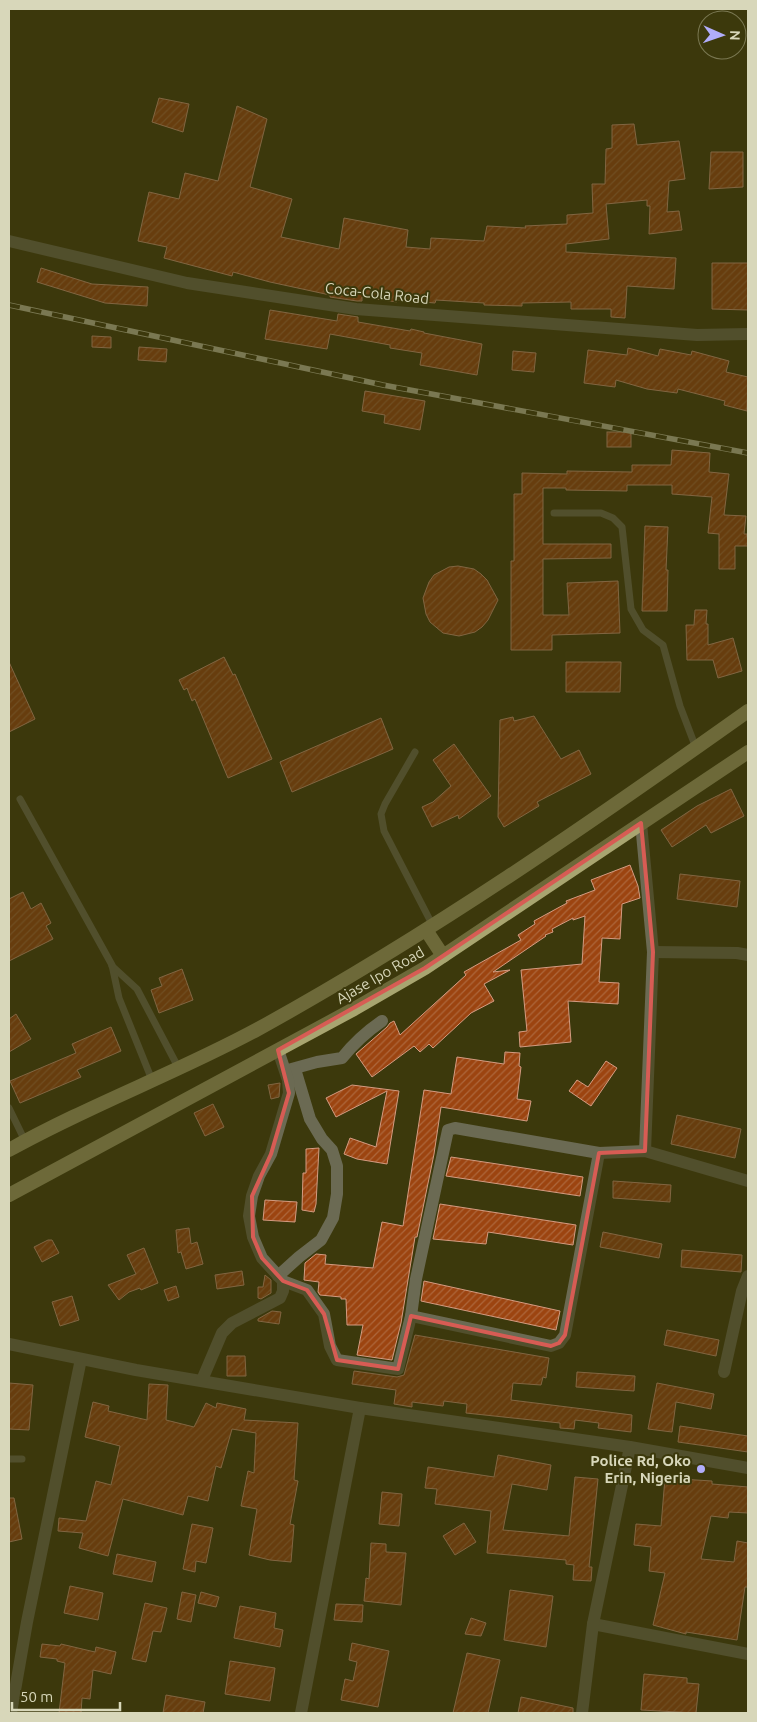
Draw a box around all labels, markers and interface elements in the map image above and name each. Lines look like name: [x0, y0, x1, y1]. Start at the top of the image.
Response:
north arrow: [697, 10, 747, 60]
text: N: [727, 30, 743, 41]
street label: Coca-Cola Road: [324, 279, 430, 307]
street label: Ajase Ipo Road: [333, 943, 427, 1007]
place label: Police Rd, Oko Erin, Nigeria: [590, 1452, 691, 1486]
marker: Police Rd, Oko Erin, Nigeria: [695, 1463, 707, 1475]
scale bar: [12, 1680, 120, 1712]
text: 50 m: [20, 1688, 53, 1705]

